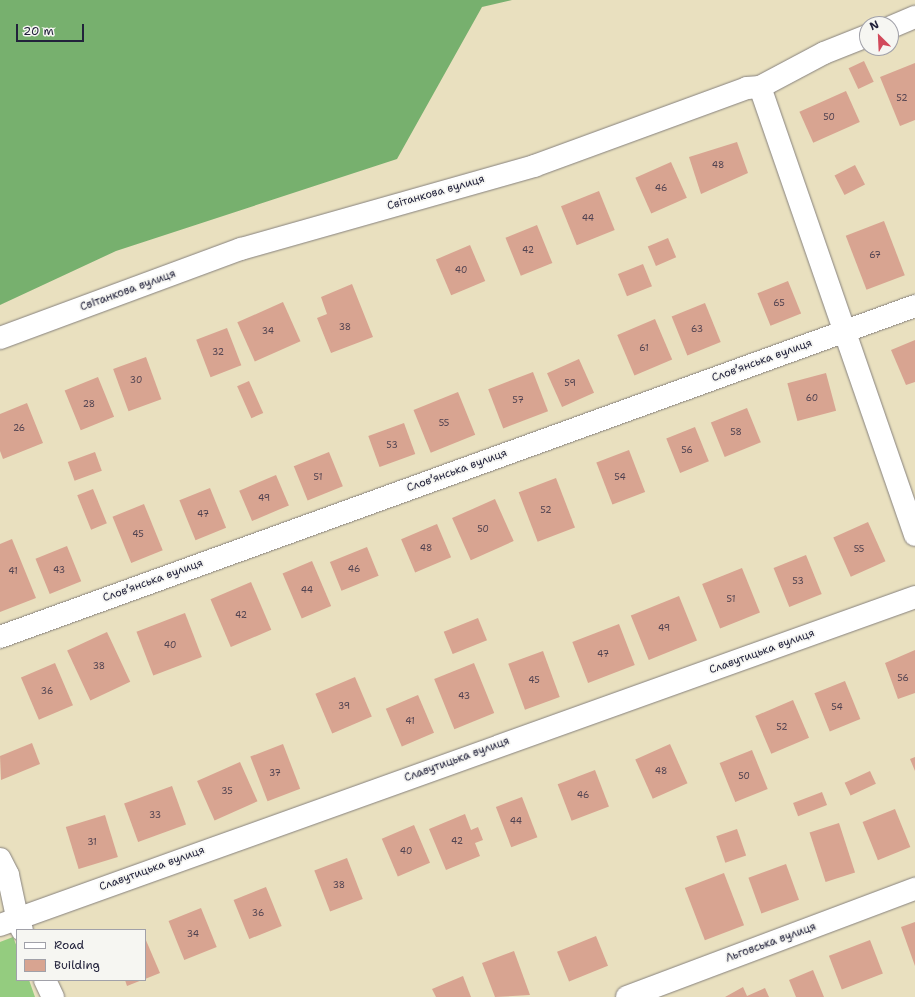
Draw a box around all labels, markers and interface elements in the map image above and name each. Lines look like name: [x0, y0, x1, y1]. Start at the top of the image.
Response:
scale bar: [18, 16, 86, 42]
north arrow: [859, 16, 899, 56]
text: N: [867, 17, 881, 34]
text: 20 m: [23, 23, 54, 39]
house number: 52: [896, 93, 908, 103]
house number: 50: [823, 112, 835, 122]
house number: 48: [712, 160, 724, 170]
street label: Світанкова вулиця: [386, 173, 486, 213]
house number: 46: [655, 183, 667, 193]
house number: 44: [582, 213, 594, 223]
house number: 42: [522, 245, 534, 255]
house number: 67: [869, 250, 881, 260]
house number: 40: [455, 265, 467, 275]
street label: Світанкова вулиця: [78, 268, 178, 314]
house number: 65: [773, 298, 785, 308]
house number: 38: [339, 322, 351, 332]
house number: 63: [691, 324, 703, 334]
house number: 34: [262, 326, 274, 336]
street label: Словʼянська вулиця: [710, 337, 814, 385]
house number: 61: [639, 343, 649, 353]
house number: 32: [212, 347, 224, 357]
house number: 30: [130, 375, 142, 385]
house number: 59: [564, 378, 576, 388]
house number: 60: [806, 393, 818, 403]
house number: 57: [512, 395, 524, 405]
house number: 28: [83, 399, 95, 409]
house number: 55: [439, 418, 449, 428]
house number: 26: [13, 423, 25, 433]
house number: 58: [730, 427, 742, 437]
house number: 53: [386, 440, 398, 450]
house number: 56: [681, 445, 693, 455]
street label: Словʼянська вулиця: [405, 447, 509, 495]
house number: 51: [314, 472, 322, 482]
house number: 54: [614, 472, 626, 482]
house number: 49: [258, 493, 270, 503]
house number: 52: [540, 505, 552, 515]
house number: 47: [197, 509, 209, 519]
house number: 50: [477, 524, 489, 534]
house number: 45: [132, 529, 144, 539]
house number: 48: [420, 543, 432, 553]
house number: 55: [854, 544, 864, 554]
street label: Словʼянська вулиця: [101, 557, 205, 605]
house number: 46: [348, 564, 360, 574]
house number: 43: [53, 565, 65, 575]
house number: 41: [8, 566, 18, 576]
house number: 53: [792, 576, 804, 586]
house number: 44: [301, 585, 313, 595]
house number: 51: [727, 594, 735, 604]
house number: 42: [235, 610, 247, 620]
house number: 49: [658, 623, 670, 633]
street label: Славутицька вулиця: [708, 627, 816, 677]
house number: 40: [164, 640, 176, 650]
house number: 47: [597, 649, 609, 659]
house number: 38: [93, 661, 105, 671]
house number: 56: [897, 673, 909, 683]
house number: 45: [528, 675, 540, 685]
house number: 36: [41, 686, 53, 696]
house number: 43: [458, 691, 470, 701]
house number: 39: [338, 701, 350, 711]
house number: 54: [831, 702, 843, 712]
house number: 41: [405, 716, 415, 726]
house number: 52: [776, 722, 788, 732]
street label: Славутицька вулиця: [403, 735, 511, 785]
house number: 48: [655, 766, 667, 776]
house number: 37: [269, 768, 281, 778]
house number: 50: [738, 771, 750, 781]
house number: 35: [221, 786, 233, 796]
house number: 46: [577, 790, 589, 800]
house number: 33: [149, 810, 161, 820]
house number: 44: [510, 816, 522, 826]
house number: 42: [451, 836, 463, 846]
house number: 31: [87, 837, 97, 847]
street label: Славутицька вулиця: [98, 844, 206, 894]
house number: 40: [400, 846, 412, 856]
house number: 38: [333, 880, 345, 890]
house number: 36: [252, 908, 264, 918]
street label: Льговська вулиця: [724, 921, 818, 965]
legend: [16, 929, 146, 981]
house number: 34: [187, 929, 199, 939]
text: Road: [54, 937, 84, 953]
text: Building: [54, 957, 100, 973]

